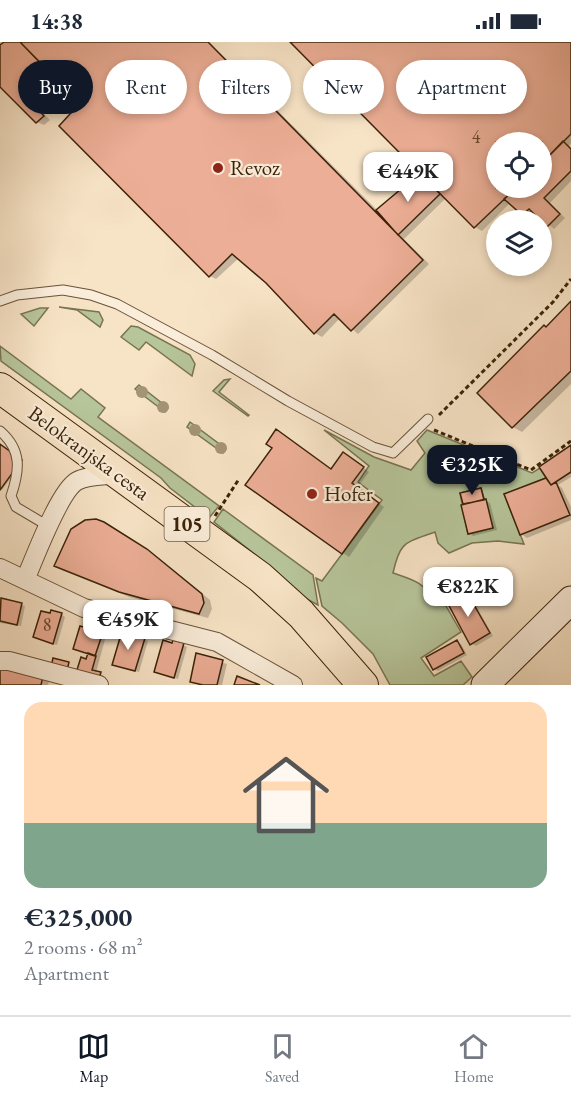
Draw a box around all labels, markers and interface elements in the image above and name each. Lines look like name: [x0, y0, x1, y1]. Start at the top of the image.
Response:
text: 14:38: [30, 7, 83, 36]
chip: Buy: [18, 60, 93, 114]
chip: Rent: [105, 60, 187, 114]
chip: Filters: [199, 60, 291, 114]
chip: New: [303, 60, 384, 114]
chip: Apartment: [396, 60, 527, 114]
house number: 4: [472, 125, 481, 148]
map controls: [486, 132, 552, 276]
button: locate: [486, 132, 552, 198]
pin: €449K: [366, 152, 450, 203]
place label: Revoz: [230, 154, 280, 181]
text: €449K: [377, 158, 439, 184]
marker: Revoz: [211, 161, 225, 175]
button: layers: [486, 210, 552, 276]
street label: Belokranjska cesta: [23, 399, 156, 506]
pin: €325K: [430, 445, 514, 496]
text: €325K: [441, 451, 503, 477]
place label: Hofer: [324, 480, 373, 507]
marker: Hofer: [305, 487, 319, 501]
road number: 105: [164, 507, 210, 541]
pin: €822K: [426, 567, 510, 618]
text: €822K: [437, 573, 499, 599]
pin: €459K: [86, 600, 170, 651]
text: €459K: [97, 606, 159, 632]
house number: 8: [43, 613, 51, 636]
icon: home: [232, 741, 340, 849]
text: €325,000: [24, 900, 132, 934]
text: 2 rooms · 68 m²: [24, 934, 143, 960]
text: Apartment: [24, 960, 109, 986]
tab: Map: [77, 1030, 110, 1087]
tab: Saved: [265, 1030, 299, 1087]
tab: Home: [454, 1030, 494, 1087]

